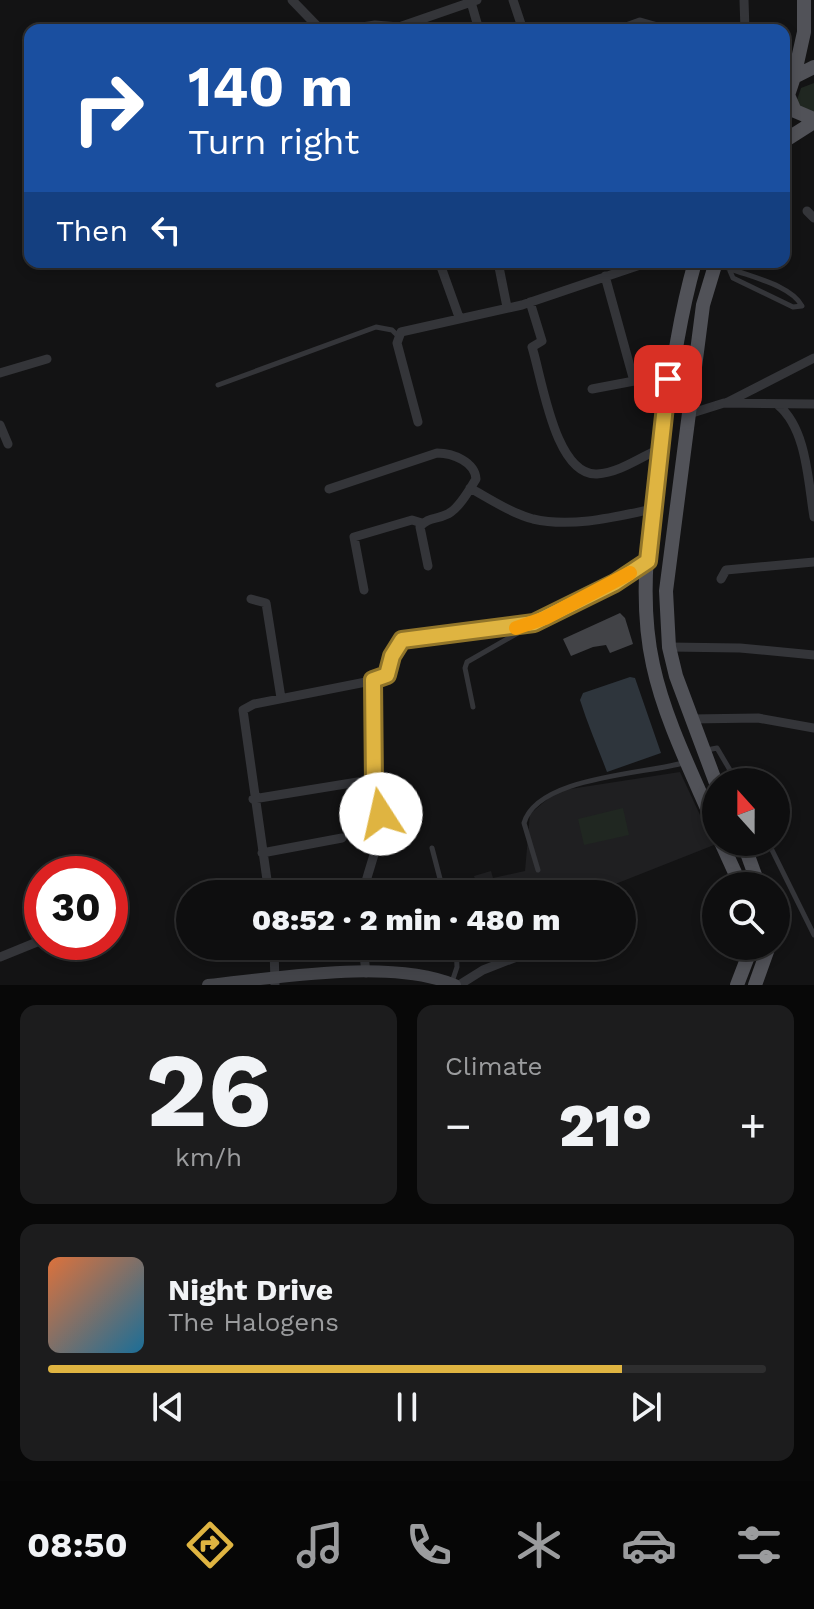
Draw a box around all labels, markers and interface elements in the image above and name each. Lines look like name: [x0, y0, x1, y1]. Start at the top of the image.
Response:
text: 140 m: [188, 54, 353, 120]
icon: right: [56, 56, 160, 160]
text: Turn right: [188, 121, 359, 163]
icon: left: [144, 208, 188, 252]
text: Then: [56, 213, 128, 248]
pin: [634, 345, 702, 413]
icon: arrive: [646, 357, 690, 401]
north arrow: [702, 768, 790, 856]
map controls: [702, 768, 790, 960]
position arrow: [339, 772, 423, 856]
speed limit sign: 30: [24, 856, 128, 960]
button: search: [702, 872, 790, 960]
text: 08:52 · 2 min · 480 m: [252, 902, 560, 937]
text: 26: [145, 1029, 272, 1151]
text: Climate: [445, 1051, 543, 1081]
text: 21°: [559, 1090, 652, 1161]
text: −: [445, 1100, 472, 1152]
text: +: [739, 1100, 766, 1152]
text: km/h: [175, 1142, 242, 1172]
text: Night Drive: [168, 1272, 333, 1307]
text: The Halogens: [168, 1307, 339, 1337]
icon: previous: [146, 1385, 190, 1429]
icon: pause: [385, 1385, 429, 1429]
icon: next: [624, 1385, 668, 1429]
icon: directions: [182, 1517, 238, 1573]
icon: music: [292, 1517, 348, 1573]
icon: phone: [401, 1517, 457, 1573]
icon: climate: [511, 1517, 567, 1573]
icon: car: [621, 1517, 677, 1573]
icon: filters: [731, 1517, 787, 1573]
text: 08:50: [27, 1524, 128, 1566]

